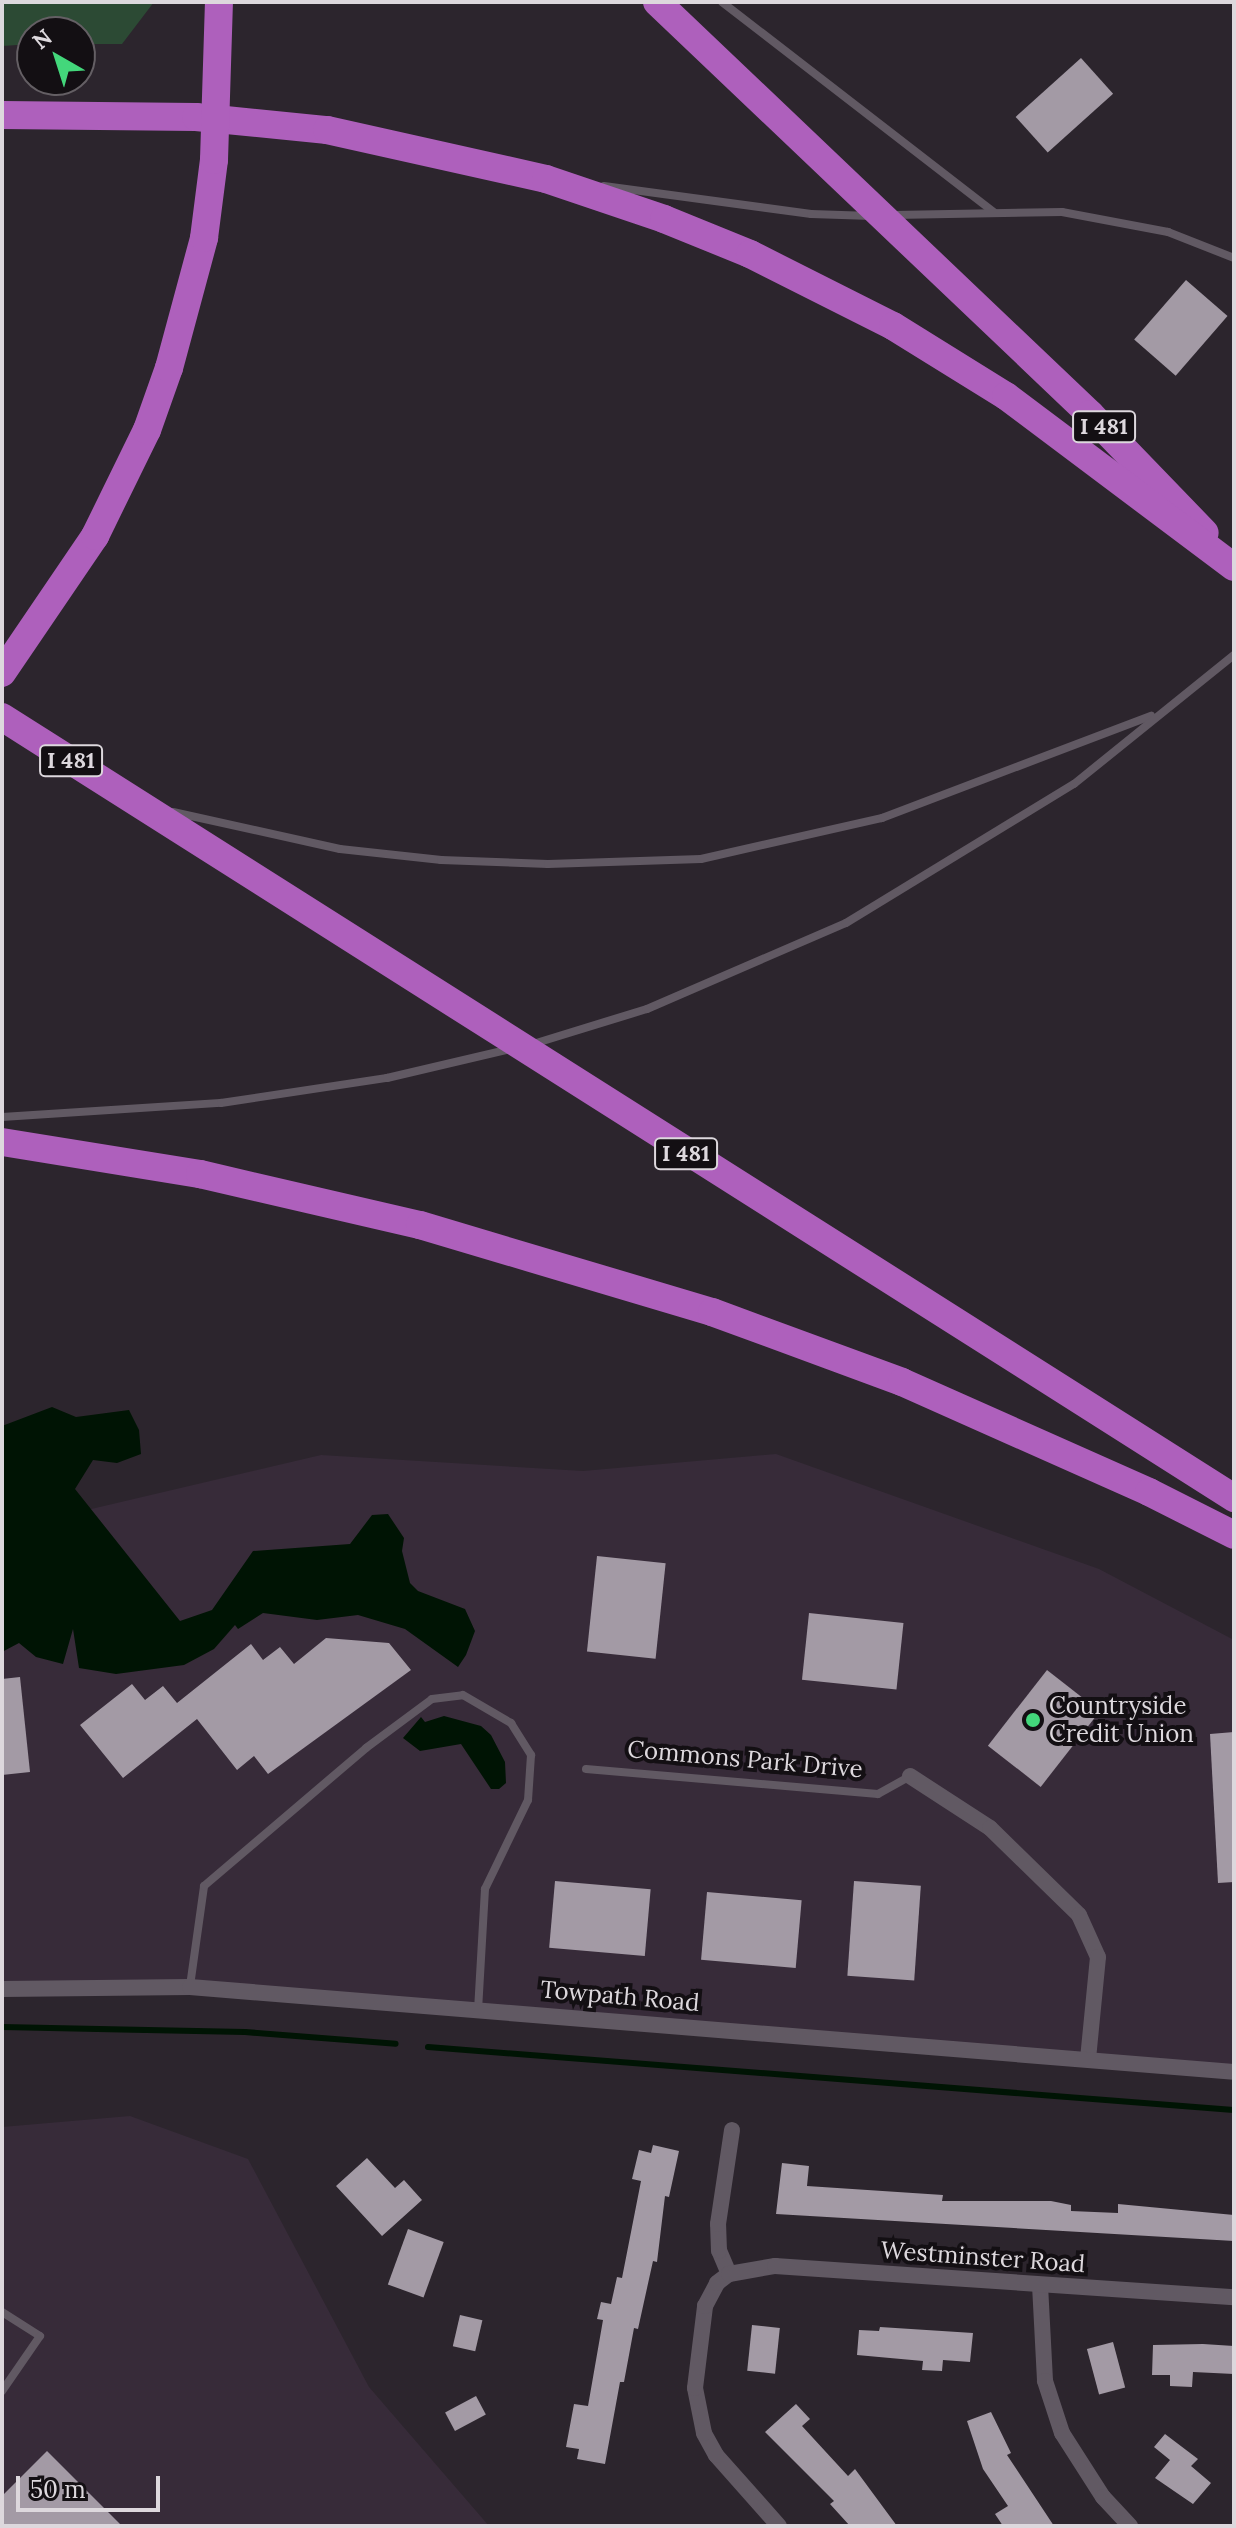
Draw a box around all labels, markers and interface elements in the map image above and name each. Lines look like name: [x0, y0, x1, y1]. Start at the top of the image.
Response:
north arrow: [16, 16, 96, 96]
text: N: [27, 23, 58, 55]
road number: I 481: [1072, 409, 1136, 445]
road number: I 481: [39, 743, 103, 779]
road number: I 481: [654, 1136, 718, 1172]
place label: Countryside Credit Union: [1049, 1692, 1194, 1748]
marker: Countryside Credit Union: [1024, 1711, 1042, 1729]
street label: Commons Park Drive: [626, 1734, 864, 1784]
street label: Towpath Road: [539, 1975, 701, 2017]
street label: Westminster Road: [880, 2235, 1086, 2279]
scale bar: [20, 2460, 164, 2510]
text: 50 m: [30, 2474, 86, 2505]

